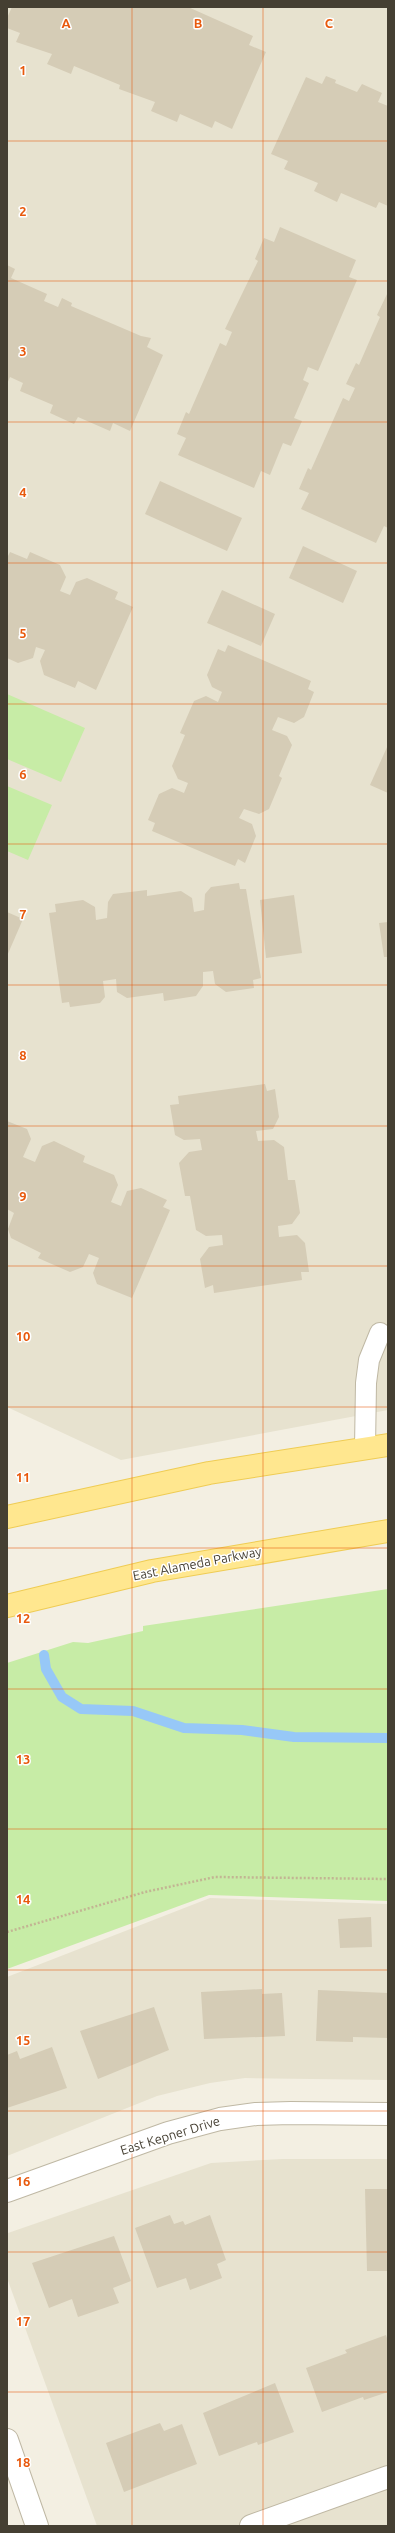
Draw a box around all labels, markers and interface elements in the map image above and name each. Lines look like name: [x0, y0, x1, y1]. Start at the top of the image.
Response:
text: A: [61, 16, 71, 30]
text: B: [194, 16, 203, 30]
text: C: [325, 16, 334, 30]
text: 1: [19, 63, 27, 77]
text: 2: [19, 204, 27, 218]
text: 3: [19, 344, 27, 358]
text: 4: [19, 485, 27, 499]
text: 5: [19, 626, 27, 640]
text: 6: [19, 767, 27, 781]
text: 7: [19, 907, 27, 921]
text: 8: [19, 1048, 27, 1062]
text: 9: [19, 1189, 27, 1203]
text: 10: [16, 1329, 30, 1343]
text: 11: [16, 1470, 30, 1484]
street label: East Alameda Parkway: [131, 1544, 263, 1582]
text: 12: [16, 1611, 30, 1625]
text: 13: [16, 1752, 30, 1766]
text: 14: [16, 1892, 30, 1906]
text: 15: [16, 2033, 30, 2047]
street label: East Kepner Drive: [118, 2113, 222, 2157]
text: 16: [16, 2174, 30, 2188]
text: 17: [16, 2314, 30, 2328]
text: 18: [16, 2455, 30, 2469]

